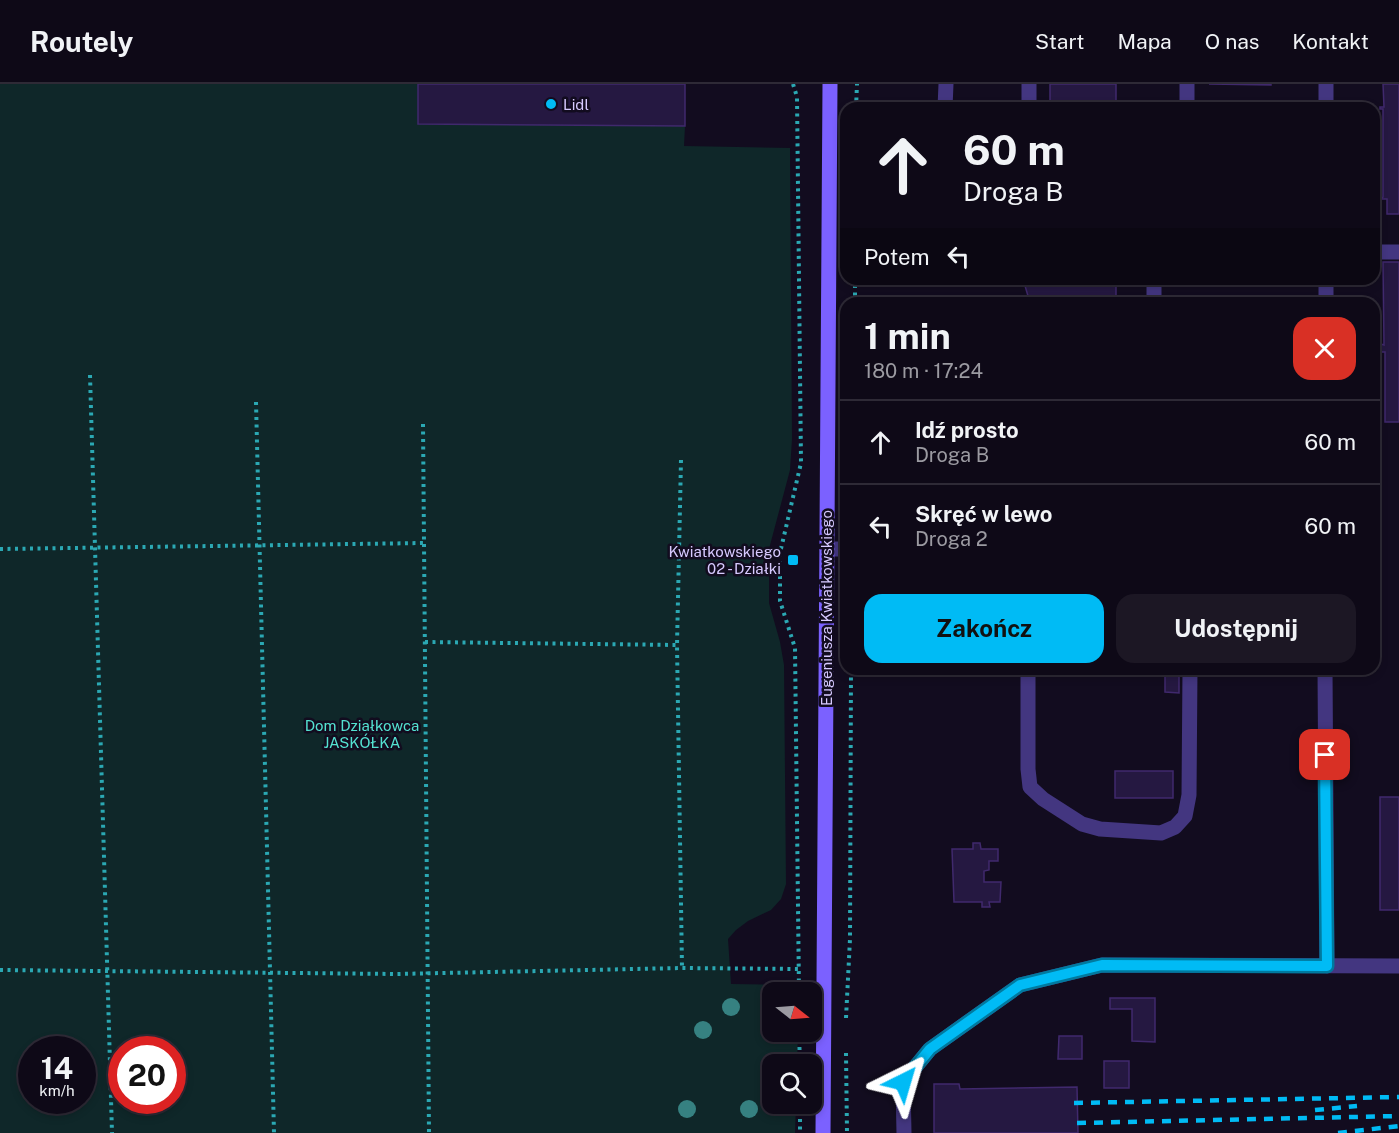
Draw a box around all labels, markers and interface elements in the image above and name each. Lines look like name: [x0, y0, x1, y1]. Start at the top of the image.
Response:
text: Routely: [30, 25, 133, 58]
text: Start: [1035, 29, 1085, 54]
text: Mapa: [1118, 29, 1172, 54]
text: O nas: [1205, 29, 1259, 54]
text: Kontakt: [1292, 29, 1369, 54]
place label: Lidl: [563, 96, 589, 113]
marker: Lidl: [544, 97, 558, 111]
text: 60 m: [963, 125, 1065, 174]
icon: ahead: [864, 126, 942, 204]
text: Droga B: [963, 175, 1063, 207]
icon: left: [942, 240, 975, 273]
text: Potem: [864, 244, 930, 270]
text: 1 min: [864, 315, 951, 357]
button: close: [1293, 317, 1356, 380]
text: 180 m · 17:24: [864, 359, 983, 383]
text: Idź prosto: [915, 417, 1019, 443]
icon: ahead: [864, 426, 897, 459]
text: 60 m: [1305, 429, 1356, 455]
text: Droga B: [915, 443, 989, 467]
text: Skręć w lewo: [915, 501, 1052, 527]
street label: Eugeniusza Kwiatkowskiego: [818, 510, 835, 706]
icon: left: [864, 510, 897, 543]
text: 60 m: [1305, 513, 1356, 539]
text: Droga 2: [915, 527, 988, 551]
place label: Kwiatkowskiego 02 - Działki: [668, 543, 781, 577]
marker: Kwiatkowskiego 02 - Działki: [786, 553, 800, 567]
button: Zakończ: [864, 594, 1104, 663]
button: Udostępnij: [1116, 594, 1356, 663]
park label: Dom Działkowca JASKÓŁKA: [305, 717, 419, 751]
pin: [1299, 729, 1350, 780]
icon: arrive: [1308, 738, 1341, 771]
north arrow: [762, 982, 822, 1042]
map controls: [762, 982, 822, 1114]
speed limit sign: 20: [108, 1036, 186, 1114]
text: 14: [41, 1050, 73, 1086]
position arrow: [871, 1050, 935, 1114]
button: search: [762, 1054, 822, 1114]
text: km/h: [39, 1082, 75, 1099]

